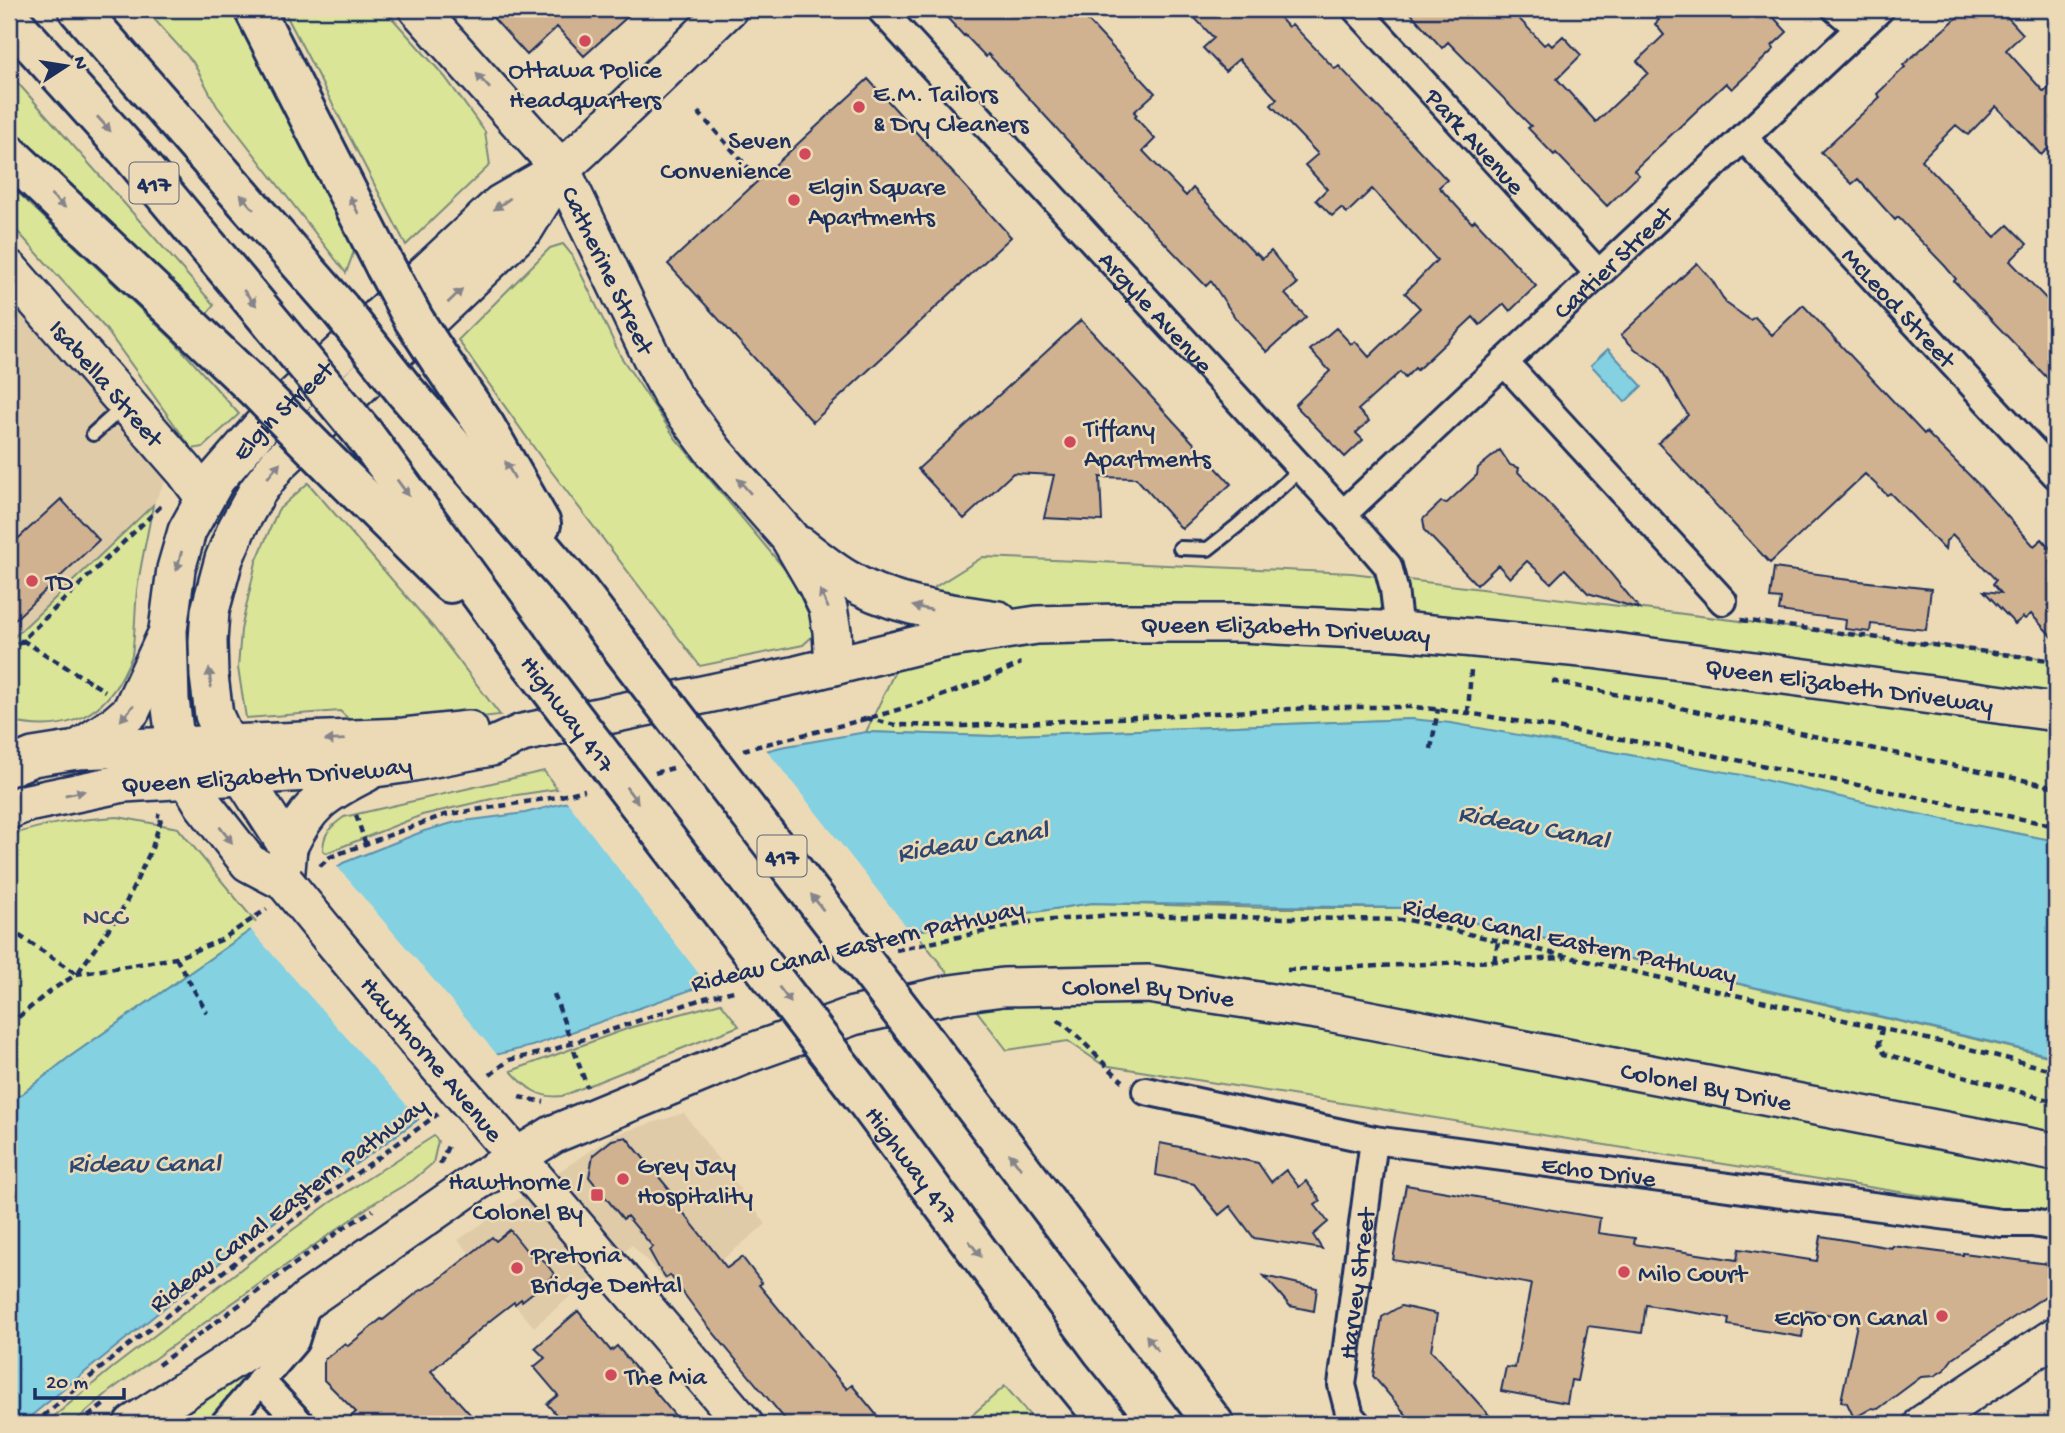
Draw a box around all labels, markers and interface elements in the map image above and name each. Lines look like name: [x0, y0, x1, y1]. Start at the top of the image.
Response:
north arrow: [32, 32, 102, 102]
marker: Ottawa Police Headquarters: [577, 33, 593, 49]
text: N: [67, 55, 92, 72]
place label: Ottawa Police Headquarters: [508, 57, 662, 118]
one-way arrow: [476, 73, 492, 90]
place label: E.M. Tailors & Dry Cleaners: [873, 81, 1030, 142]
street label: Park Avenue: [1416, 83, 1530, 204]
marker: E.M. Tailors & Dry Cleaners: [851, 99, 867, 115]
one-way arrow: [95, 115, 111, 132]
place label: Seven Convenience: [660, 128, 792, 189]
marker: Seven Convenience: [797, 146, 813, 162]
road number: 417: [130, 162, 178, 204]
place label: Elgin Square Apartments: [808, 174, 946, 235]
street label: Catherine Street: [552, 182, 660, 363]
one-way arrow: [49, 192, 66, 208]
marker: Elgin Square Apartments: [786, 192, 802, 208]
one-way arrow: [239, 193, 255, 211]
one-way arrow: [349, 195, 360, 215]
one-way arrow: [493, 197, 511, 211]
street label: Cartier Street: [1549, 199, 1683, 328]
street label: McLeod Street: [1833, 242, 1962, 378]
street label: Argyle Avenue: [1090, 246, 1218, 383]
one-way arrow: [446, 288, 463, 304]
one-way arrow: [242, 289, 257, 306]
street label: Isabella Street: [40, 315, 170, 457]
street label: Elgin Street: [228, 355, 344, 469]
place label: Tiffany Apartments: [1082, 416, 1212, 477]
marker: Tiffany Apartments: [1062, 434, 1078, 450]
one-way arrow: [504, 460, 516, 479]
one-way arrow: [266, 462, 281, 479]
one-way arrow: [736, 477, 752, 495]
one-way arrow: [396, 479, 410, 497]
one-way arrow: [173, 550, 184, 572]
place label: TD: [44, 570, 73, 601]
marker: TD: [24, 573, 40, 589]
one-way arrow: [818, 589, 829, 610]
one-way arrow: [910, 602, 932, 613]
street label: Queen Elizabeth Driveway: [1140, 612, 1432, 654]
street label: Highway 417: [511, 651, 621, 782]
street label: Queen Elizabeth Driveway: [1703, 653, 1995, 723]
one-way arrow: [204, 667, 215, 689]
one-way arrow: [119, 703, 134, 721]
one-way arrow: [324, 734, 346, 745]
street label: Queen Elizabeth Driveway: [121, 752, 415, 803]
one-way arrow: [625, 785, 639, 804]
one-way arrow: [64, 788, 86, 799]
water label: Rideau Canal: [1455, 798, 1613, 860]
water label: Rideau Canal: [895, 815, 1052, 872]
one-way arrow: [219, 825, 234, 843]
road number: 417: [758, 836, 806, 876]
one-way arrow: [811, 893, 825, 911]
street label: Rideau Canal Eastern Pathway: [1399, 893, 1739, 994]
street label: Rideau Canal Eastern Pathway: [689, 895, 1028, 1002]
park label: NCC: [82, 904, 129, 935]
street label: Hawthorne Avenue: [351, 972, 508, 1151]
street label: Colonel By Drive: [1062, 973, 1237, 1017]
one-way arrow: [778, 986, 792, 1004]
street label: Colonel By Drive: [1618, 1058, 1794, 1121]
street label: Rideau Canal Eastern Pathway: [144, 1092, 435, 1321]
street label: Highway 417: [856, 1102, 964, 1233]
water label: Rideau Canal: [68, 1149, 222, 1182]
street label: Echo Drive: [1539, 1151, 1658, 1197]
one-way arrow: [1008, 1152, 1022, 1170]
place label: Grey Jay Hospitality: [637, 1153, 753, 1214]
place label: Hawthorne / Colonel By: [448, 1169, 583, 1230]
marker: Grey Jay Hospitality: [615, 1171, 631, 1187]
marker: Hawthorne / Colonel By: [589, 1187, 605, 1203]
street label: Harvey Street: [1335, 1205, 1385, 1361]
one-way arrow: [968, 1239, 983, 1257]
place label: Pretoria Bridge Dental: [530, 1242, 682, 1303]
marker: Pretoria Bridge Dental: [509, 1260, 525, 1276]
place label: Milo Court: [1638, 1261, 1749, 1292]
marker: Milo Court: [1616, 1264, 1632, 1280]
place label: Echo On Canal: [1774, 1305, 1928, 1336]
marker: Echo On Canal: [1934, 1308, 1950, 1324]
one-way arrow: [1145, 1334, 1159, 1352]
scale bar: [35, 1356, 124, 1400]
place label: The Mia: [623, 1364, 708, 1395]
marker: The Mia: [603, 1367, 619, 1383]
text: 20 m: [46, 1372, 88, 1397]

